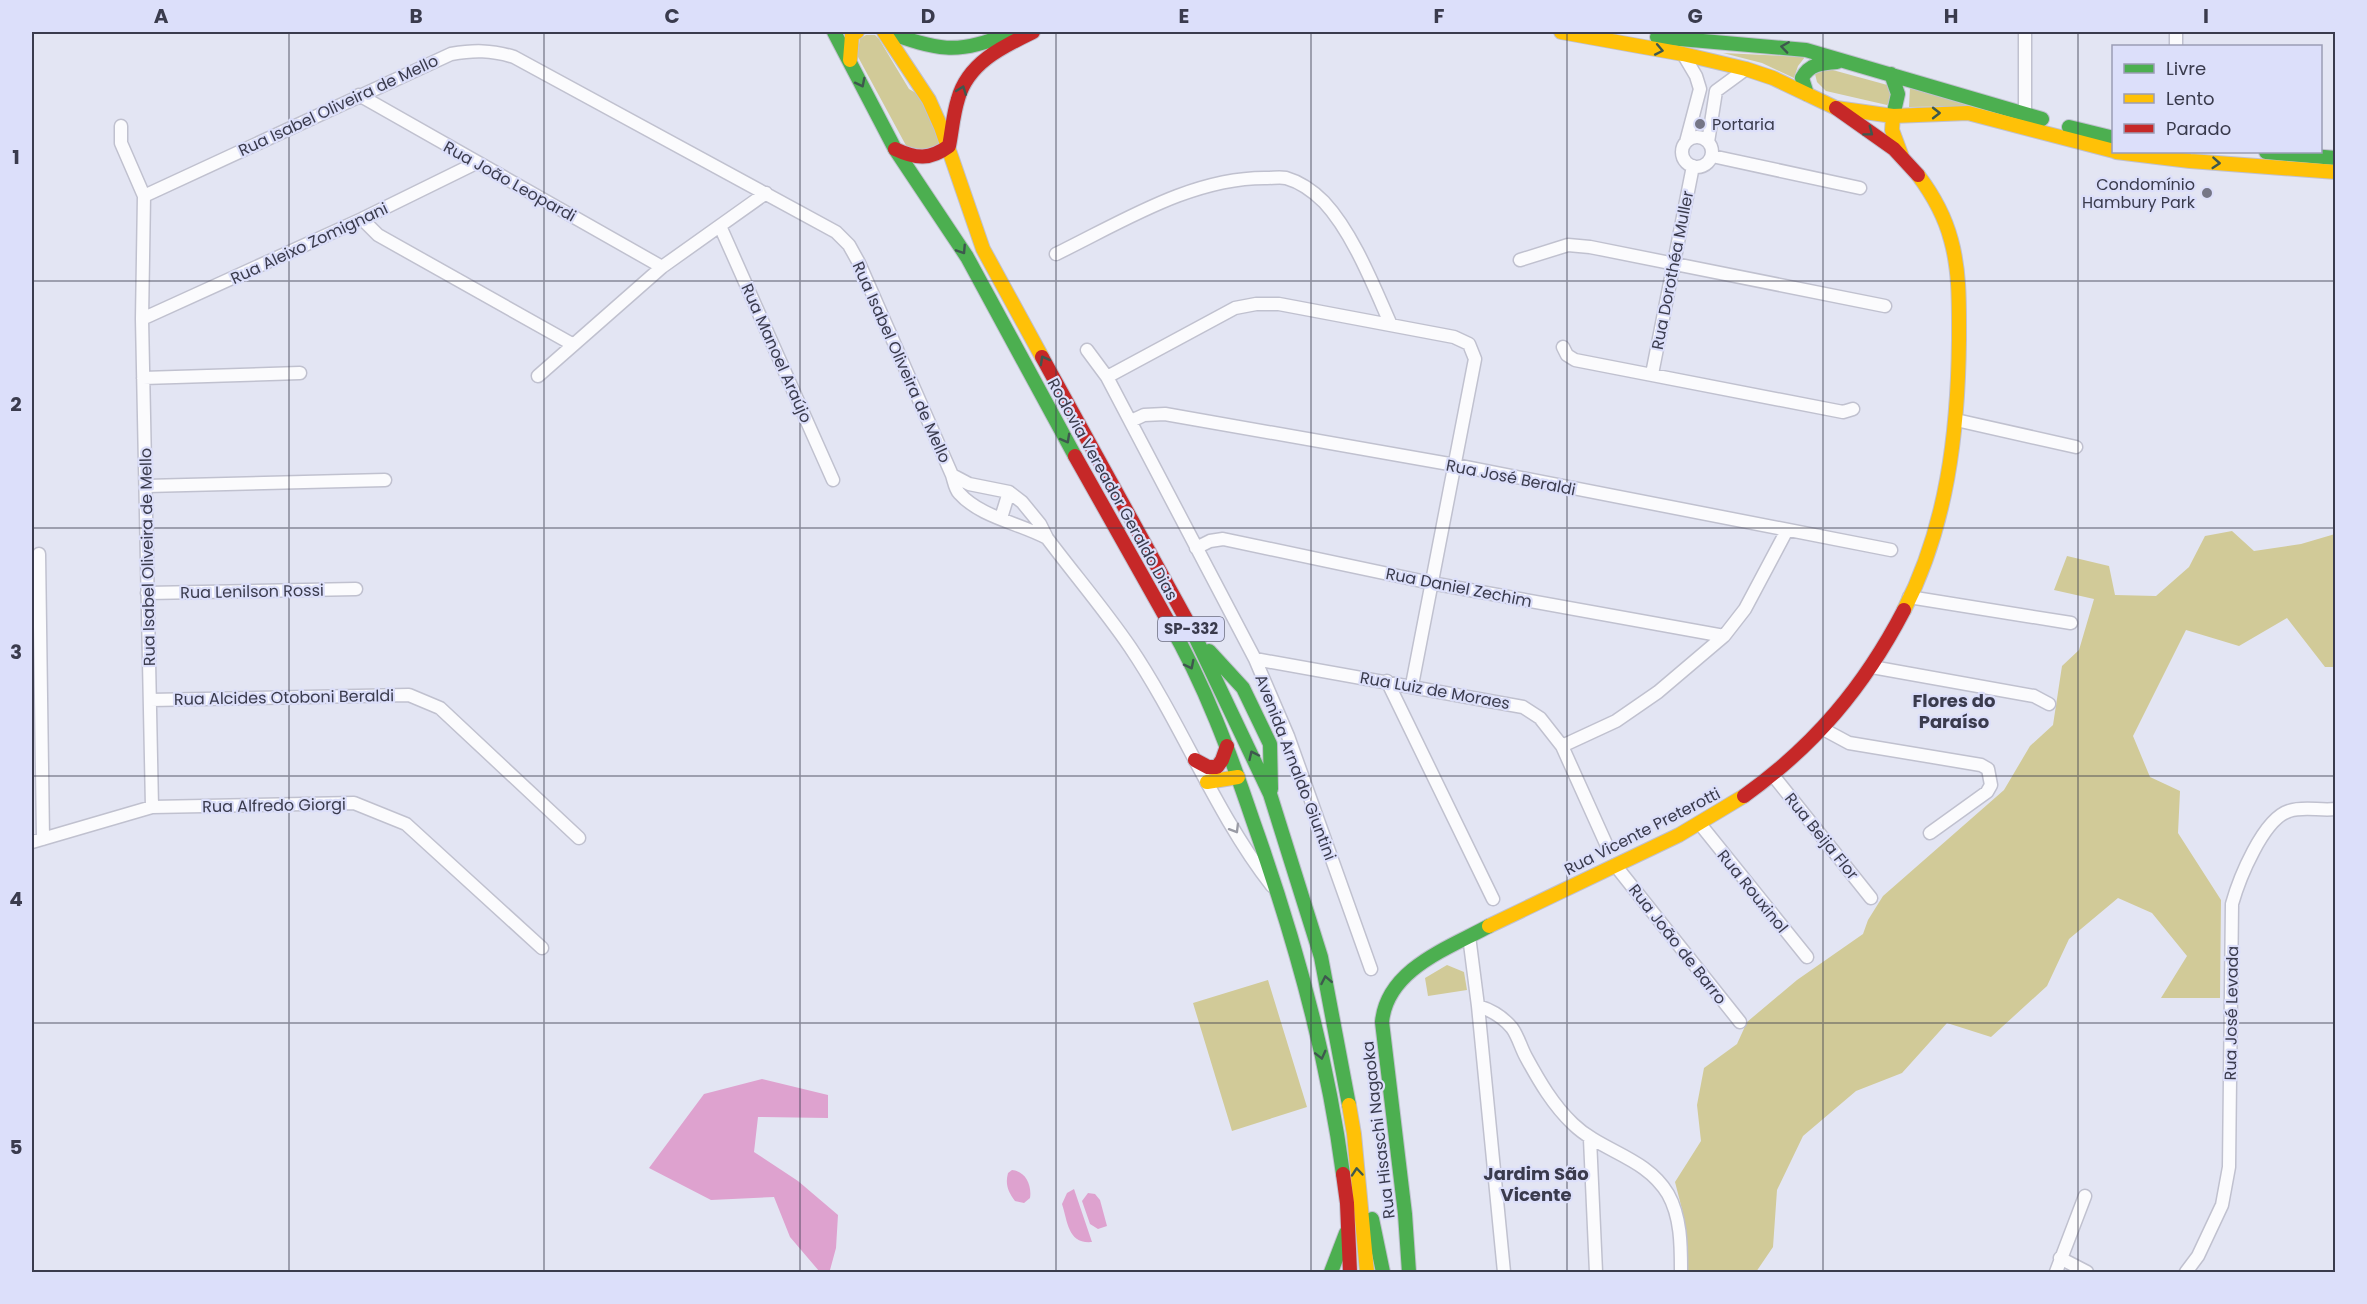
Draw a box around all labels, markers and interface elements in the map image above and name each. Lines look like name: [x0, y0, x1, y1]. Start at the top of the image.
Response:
text: A: [154, 2, 169, 30]
text: B: [409, 2, 423, 30]
text: C: [664, 2, 680, 30]
text: D: [921, 2, 935, 30]
text: E: [1179, 2, 1189, 30]
text: F: [1434, 2, 1445, 30]
text: G: [1687, 2, 1703, 30]
text: H: [1944, 2, 1958, 30]
text: I: [2203, 2, 2209, 30]
one-way arrow: [1781, 42, 1790, 54]
one-way arrow: [1654, 43, 1664, 56]
legend: [2112, 45, 2322, 153]
street label: Rua Isabel Oliveira de Mello: [234, 49, 442, 162]
text: Livre: [2166, 56, 2206, 81]
one-way arrow: [854, 77, 865, 88]
one-way arrow: [955, 85, 967, 96]
text: Lento: [2166, 86, 2215, 111]
one-way arrow: [1931, 107, 1940, 120]
place label: Portaria: [1712, 113, 1775, 136]
text: Parado: [2166, 116, 2231, 141]
marker: Portaria: [1693, 117, 1707, 131]
one-way arrow: [1862, 125, 1873, 136]
street label: Rua João Leopardi: [439, 135, 580, 228]
text: 1: [12, 143, 20, 171]
one-way arrow: [2211, 156, 2220, 169]
place label: Condomínio Hambury Park: [2082, 173, 2196, 214]
marker: Condomínio Hambury Park: [2200, 186, 2214, 200]
street label: Rua Dorothéa Muller: [1646, 189, 1699, 352]
street label: Rua Aleixo Zomignani: [227, 197, 392, 290]
one-way arrow: [955, 243, 966, 254]
street label: Rua Isabel Oliveira de Mello: [847, 258, 956, 467]
street label: Rua Manoel Araújo: [735, 280, 818, 427]
one-way arrow: [1040, 356, 1051, 366]
street label: Rodovia Vereador Geraldo Dias: [1042, 374, 1183, 604]
text: 2: [10, 390, 22, 418]
one-way arrow: [1059, 433, 1070, 444]
street label: Rua Isabel Oliveira de Mello: [134, 448, 161, 666]
street label: Rua José Beraldi: [1444, 454, 1578, 501]
street label: Rua Daniel Zechim: [1384, 562, 1534, 613]
street label: Rua Lenilson Rossi: [180, 579, 324, 604]
road number: SP-332: [1158, 617, 1224, 641]
text: 3: [10, 638, 22, 666]
one-way arrow: [1183, 659, 1195, 670]
street label: Rua Luiz de Moraes: [1358, 666, 1512, 715]
street label: Avenida Arnaldo Giuntini: [1249, 671, 1342, 864]
street label: Rua Alcides Otoboni Beraldi: [174, 684, 394, 711]
district label: Flores do Paraíso: [1913, 688, 1995, 734]
one-way arrow: [1248, 751, 1260, 762]
street label: Rua Vicente Preterotti: [1560, 782, 1724, 881]
street label: Rua Beija Flor: [1779, 788, 1864, 885]
street label: Rua Alfredo Giorgi: [202, 793, 346, 818]
one-way arrow: [1227, 823, 1239, 833]
street label: Rua Rouxinol: [1712, 845, 1793, 938]
street label: Rua João de Barro: [1623, 879, 1732, 1009]
text: 4: [9, 885, 23, 913]
street label: Rua José Levada: [2219, 946, 2244, 1080]
one-way arrow: [1320, 976, 1333, 986]
street label: Rua Hisaschi Nagaoka: [1356, 1040, 1401, 1220]
one-way arrow: [1313, 1050, 1326, 1060]
text: 5: [10, 1133, 23, 1161]
district label: Jardim São Vicente: [1483, 1161, 1589, 1207]
one-way arrow: [1351, 1168, 1364, 1177]

